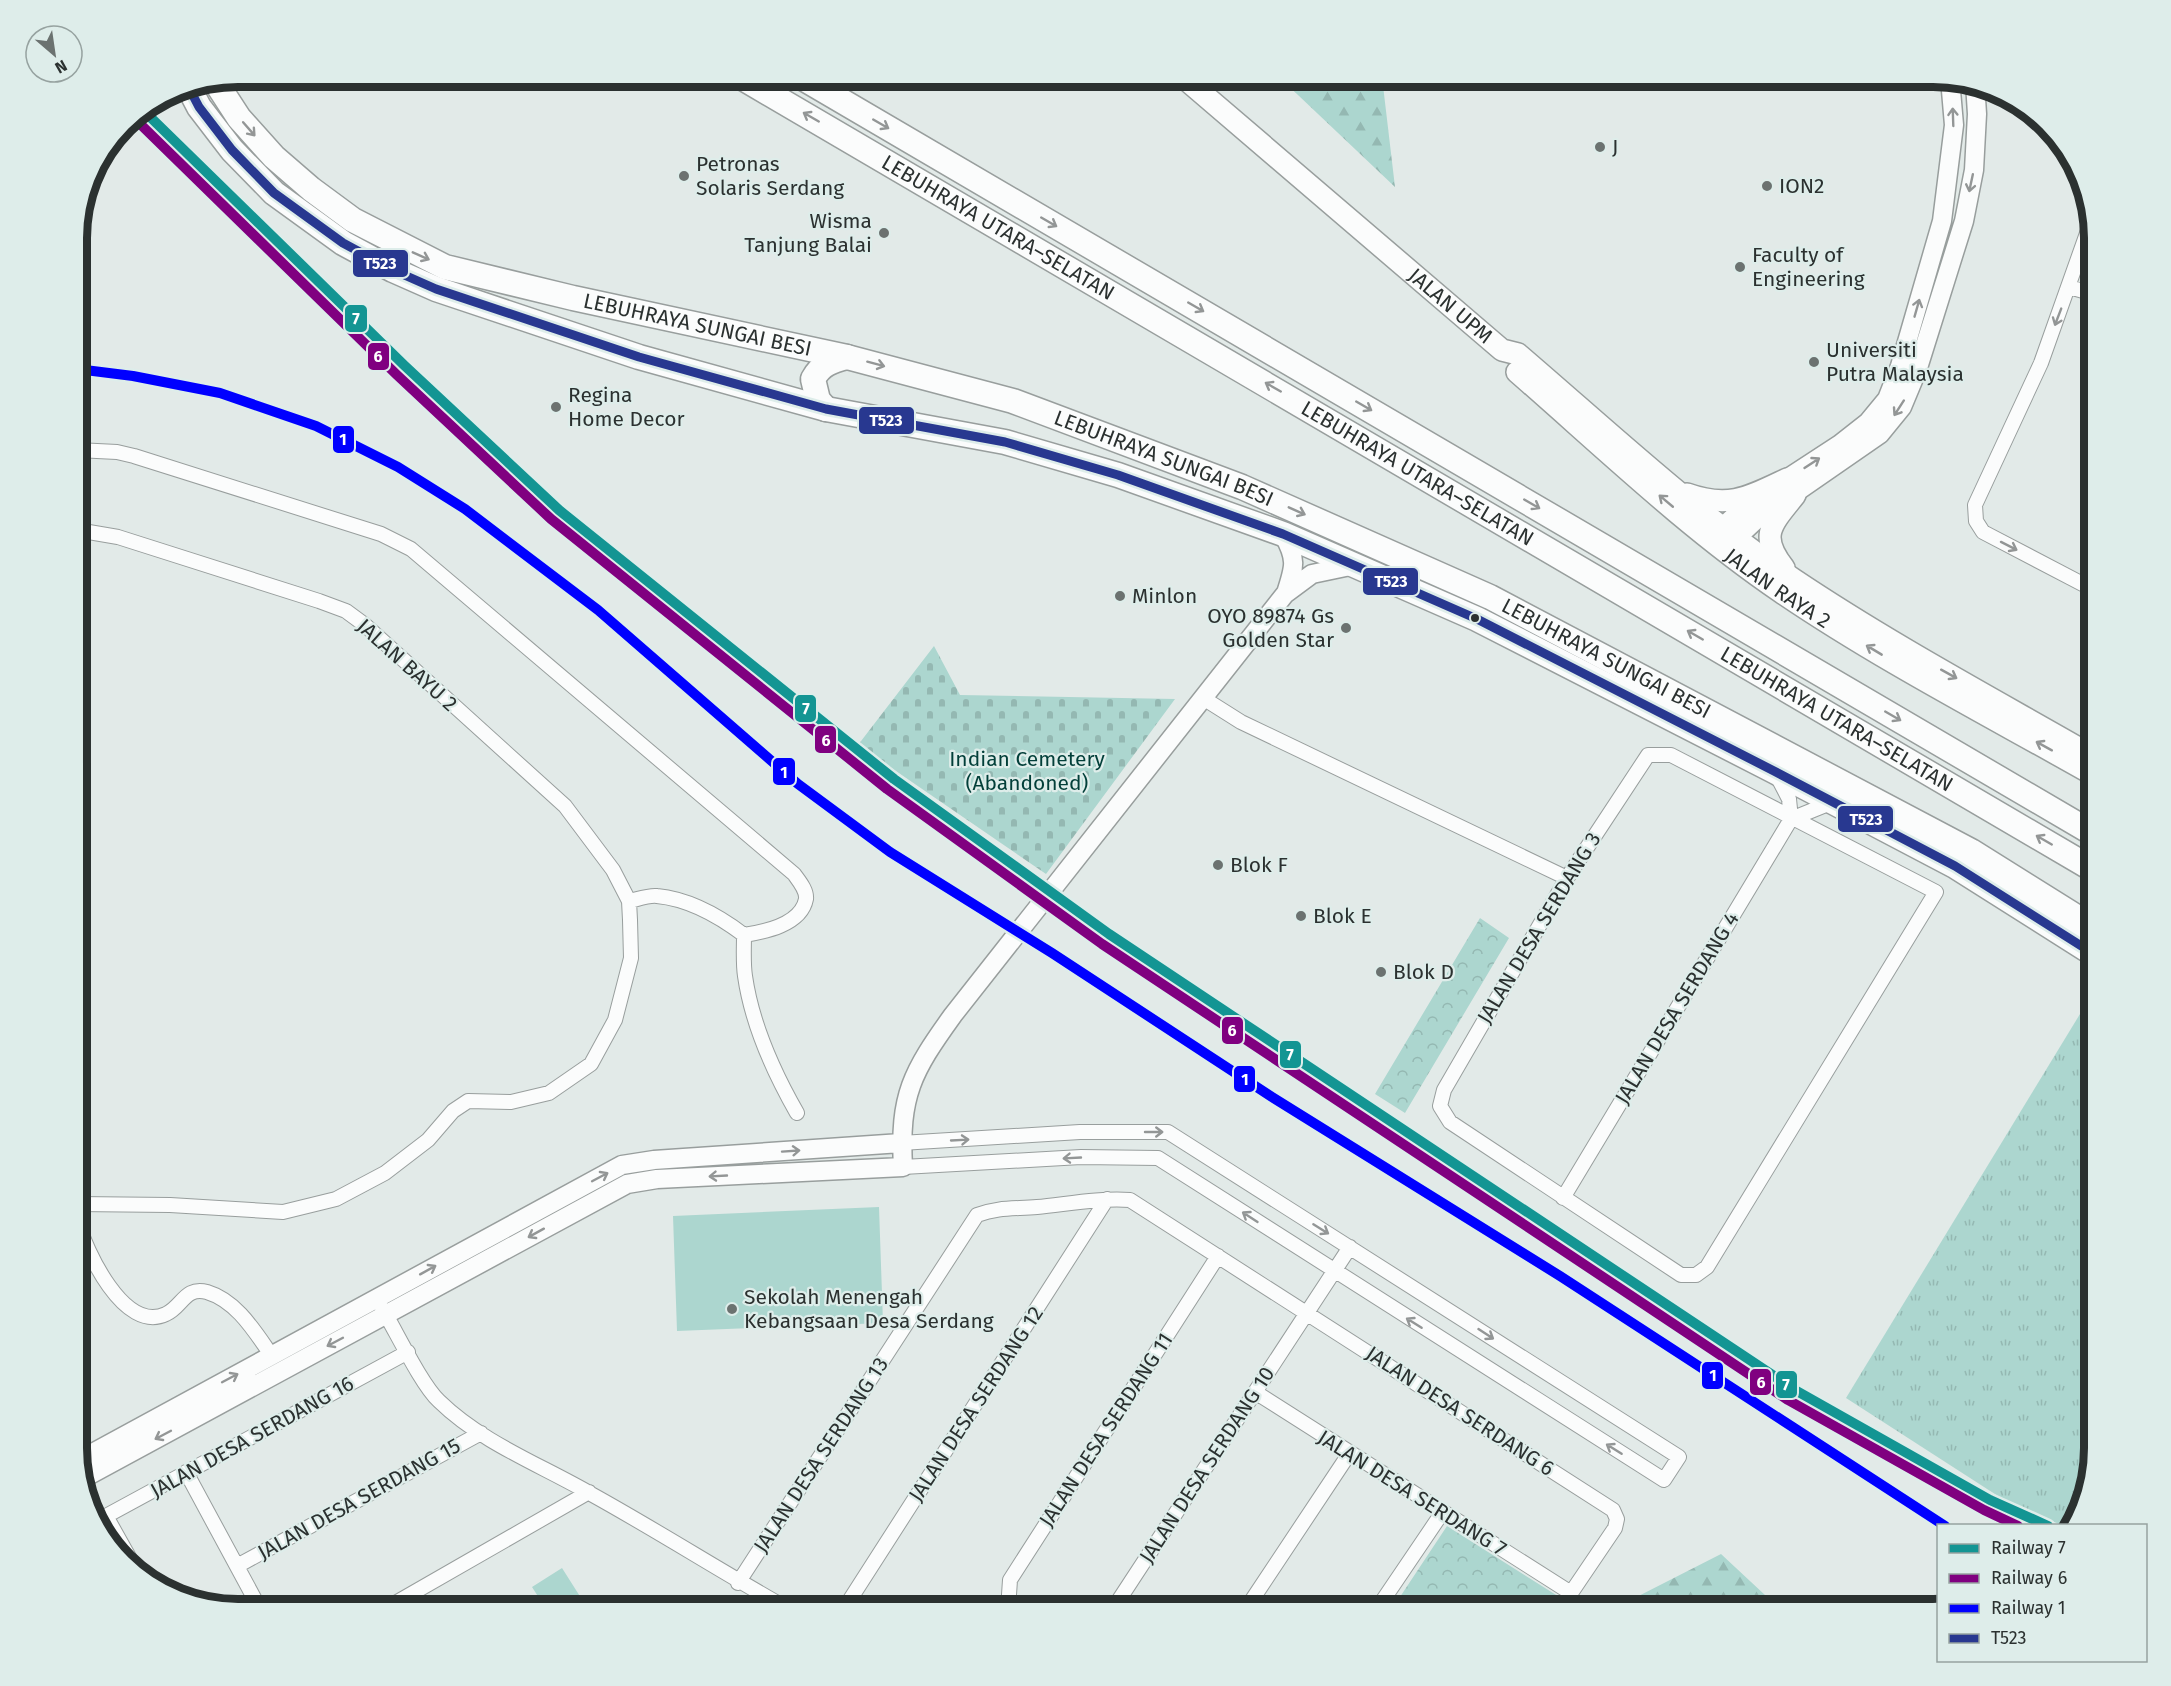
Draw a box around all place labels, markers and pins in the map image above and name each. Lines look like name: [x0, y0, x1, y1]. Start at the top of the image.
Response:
place label: J: [1612, 134, 1618, 160]
marker: J: [1593, 140, 1607, 154]
place label: Petronas Solaris Serdang: [696, 151, 844, 201]
marker: Petronas Solaris Serdang: [677, 169, 691, 183]
place label: ION2: [1779, 173, 1824, 199]
marker: ION2: [1760, 179, 1774, 193]
place label: Wisma Tanjung Balai: [744, 208, 872, 258]
marker: Wisma Tanjung Balai: [877, 226, 891, 240]
place label: Faculty of Engineering: [1752, 242, 1865, 292]
marker: Faculty of Engineering: [1733, 260, 1747, 274]
place label: Universiti Putra Malaysia: [1826, 337, 1964, 387]
marker: Universiti Putra Malaysia: [1807, 355, 1821, 369]
place label: Regina Home Decor: [568, 382, 685, 432]
marker: Regina Home Decor: [549, 400, 563, 414]
place label: Minlon: [1132, 583, 1197, 609]
marker: Minlon: [1113, 589, 1127, 603]
place label: OYO 89874 Gs Golden Star: [1207, 603, 1334, 653]
unlabelled marker: [1469, 612, 1481, 624]
marker: OYO 89874 Gs Golden Star: [1339, 621, 1353, 635]
place label: Blok F: [1230, 852, 1288, 878]
marker: Blok F: [1211, 858, 1225, 872]
place label: Blok E: [1313, 903, 1372, 929]
marker: Blok E: [1294, 909, 1308, 923]
place label: Blok D: [1393, 959, 1454, 985]
marker: Blok D: [1374, 965, 1388, 979]
place label: Sekolah Menengah Kebangsaan Desa Serdang: [744, 1284, 994, 1334]
marker: Sekolah Menengah Kebangsaan Desa Serdang: [725, 1302, 739, 1316]

